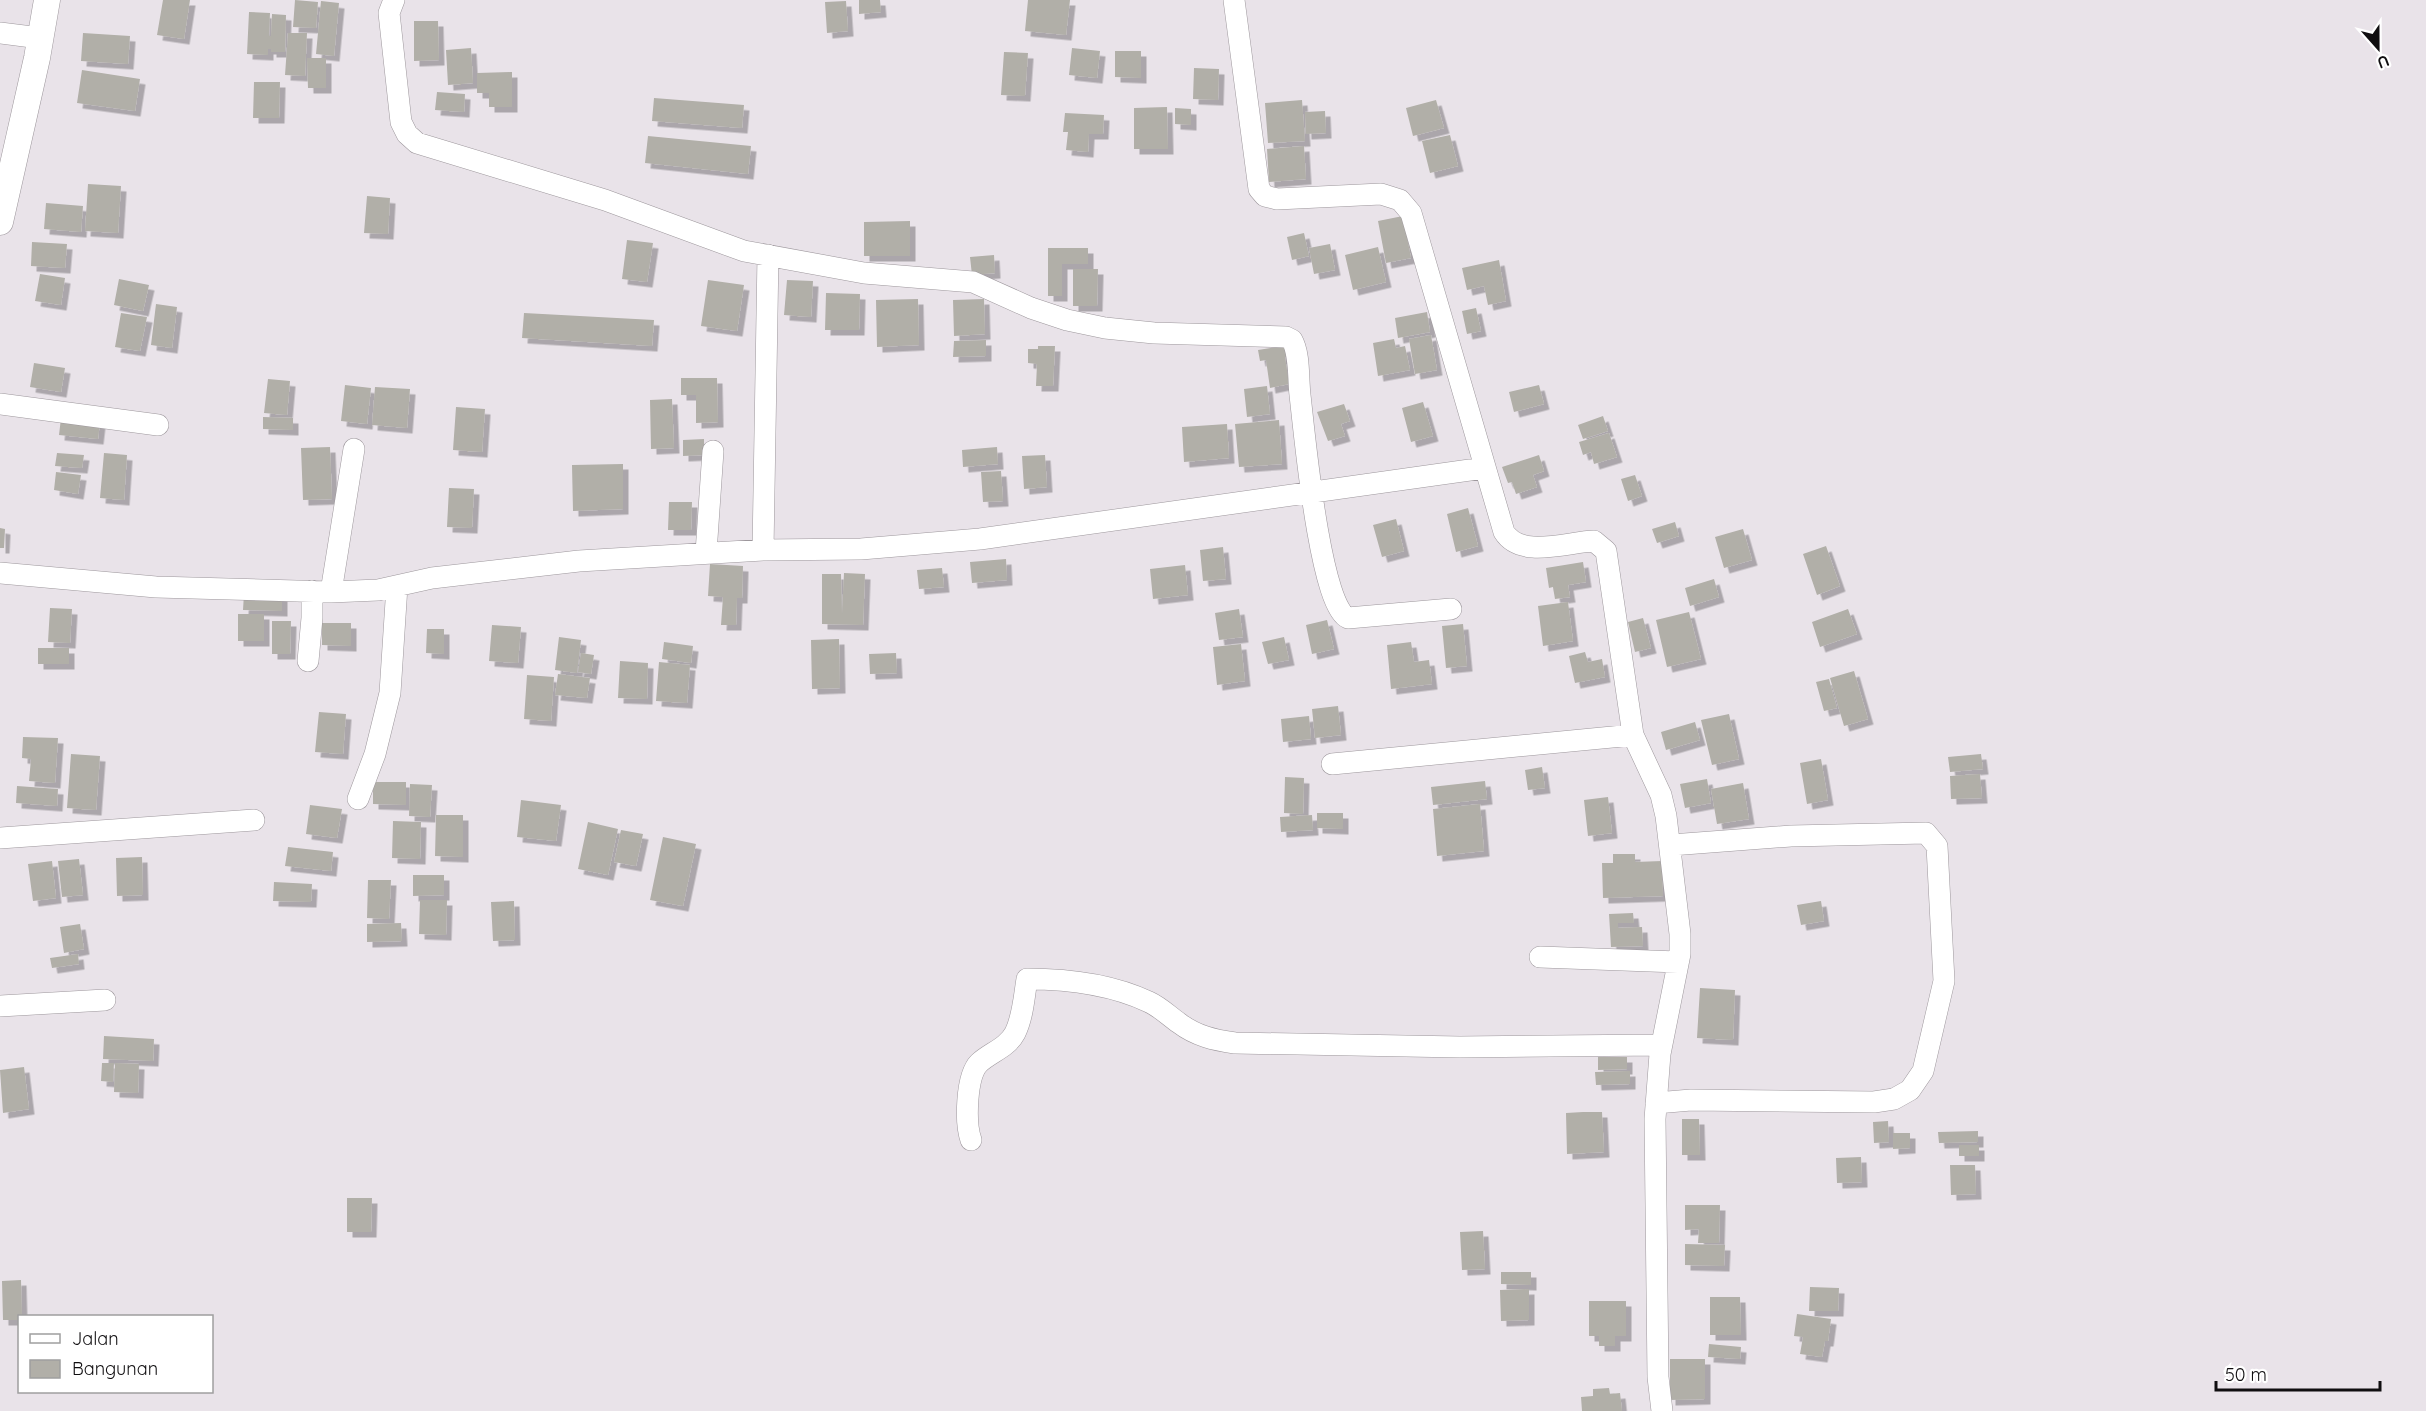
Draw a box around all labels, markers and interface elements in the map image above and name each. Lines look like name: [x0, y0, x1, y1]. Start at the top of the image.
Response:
north arrow: [2348, 18, 2408, 78]
text: U: [2375, 51, 2392, 73]
legend: [18, 1315, 213, 1393]
text: Jalan: [72, 1327, 119, 1350]
scale bar: [2216, 1354, 2380, 1392]
text: Bangunan: [72, 1357, 158, 1380]
text: 50 m: [2225, 1363, 2267, 1386]

